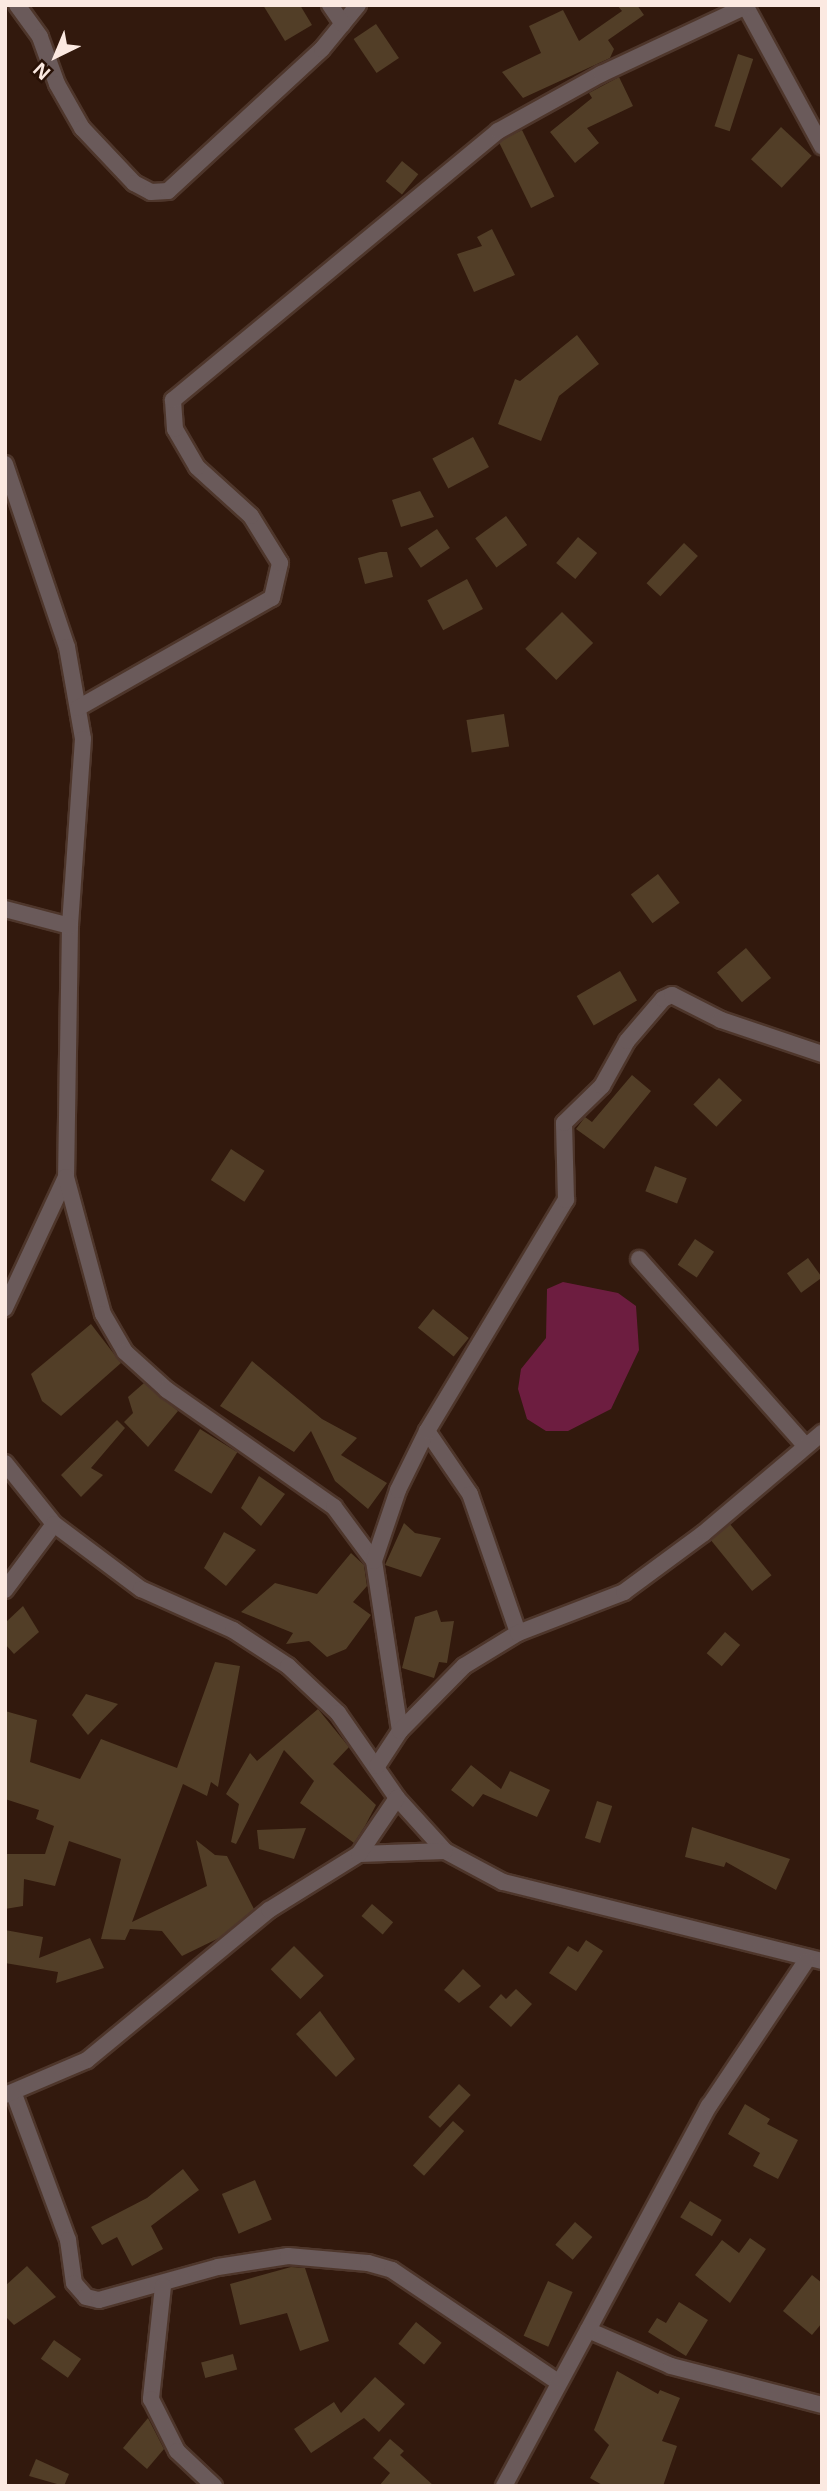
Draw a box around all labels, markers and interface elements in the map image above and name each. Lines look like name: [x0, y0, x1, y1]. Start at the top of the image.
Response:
north arrow: [21, 21, 91, 91]
text: N: [27, 57, 56, 86]

